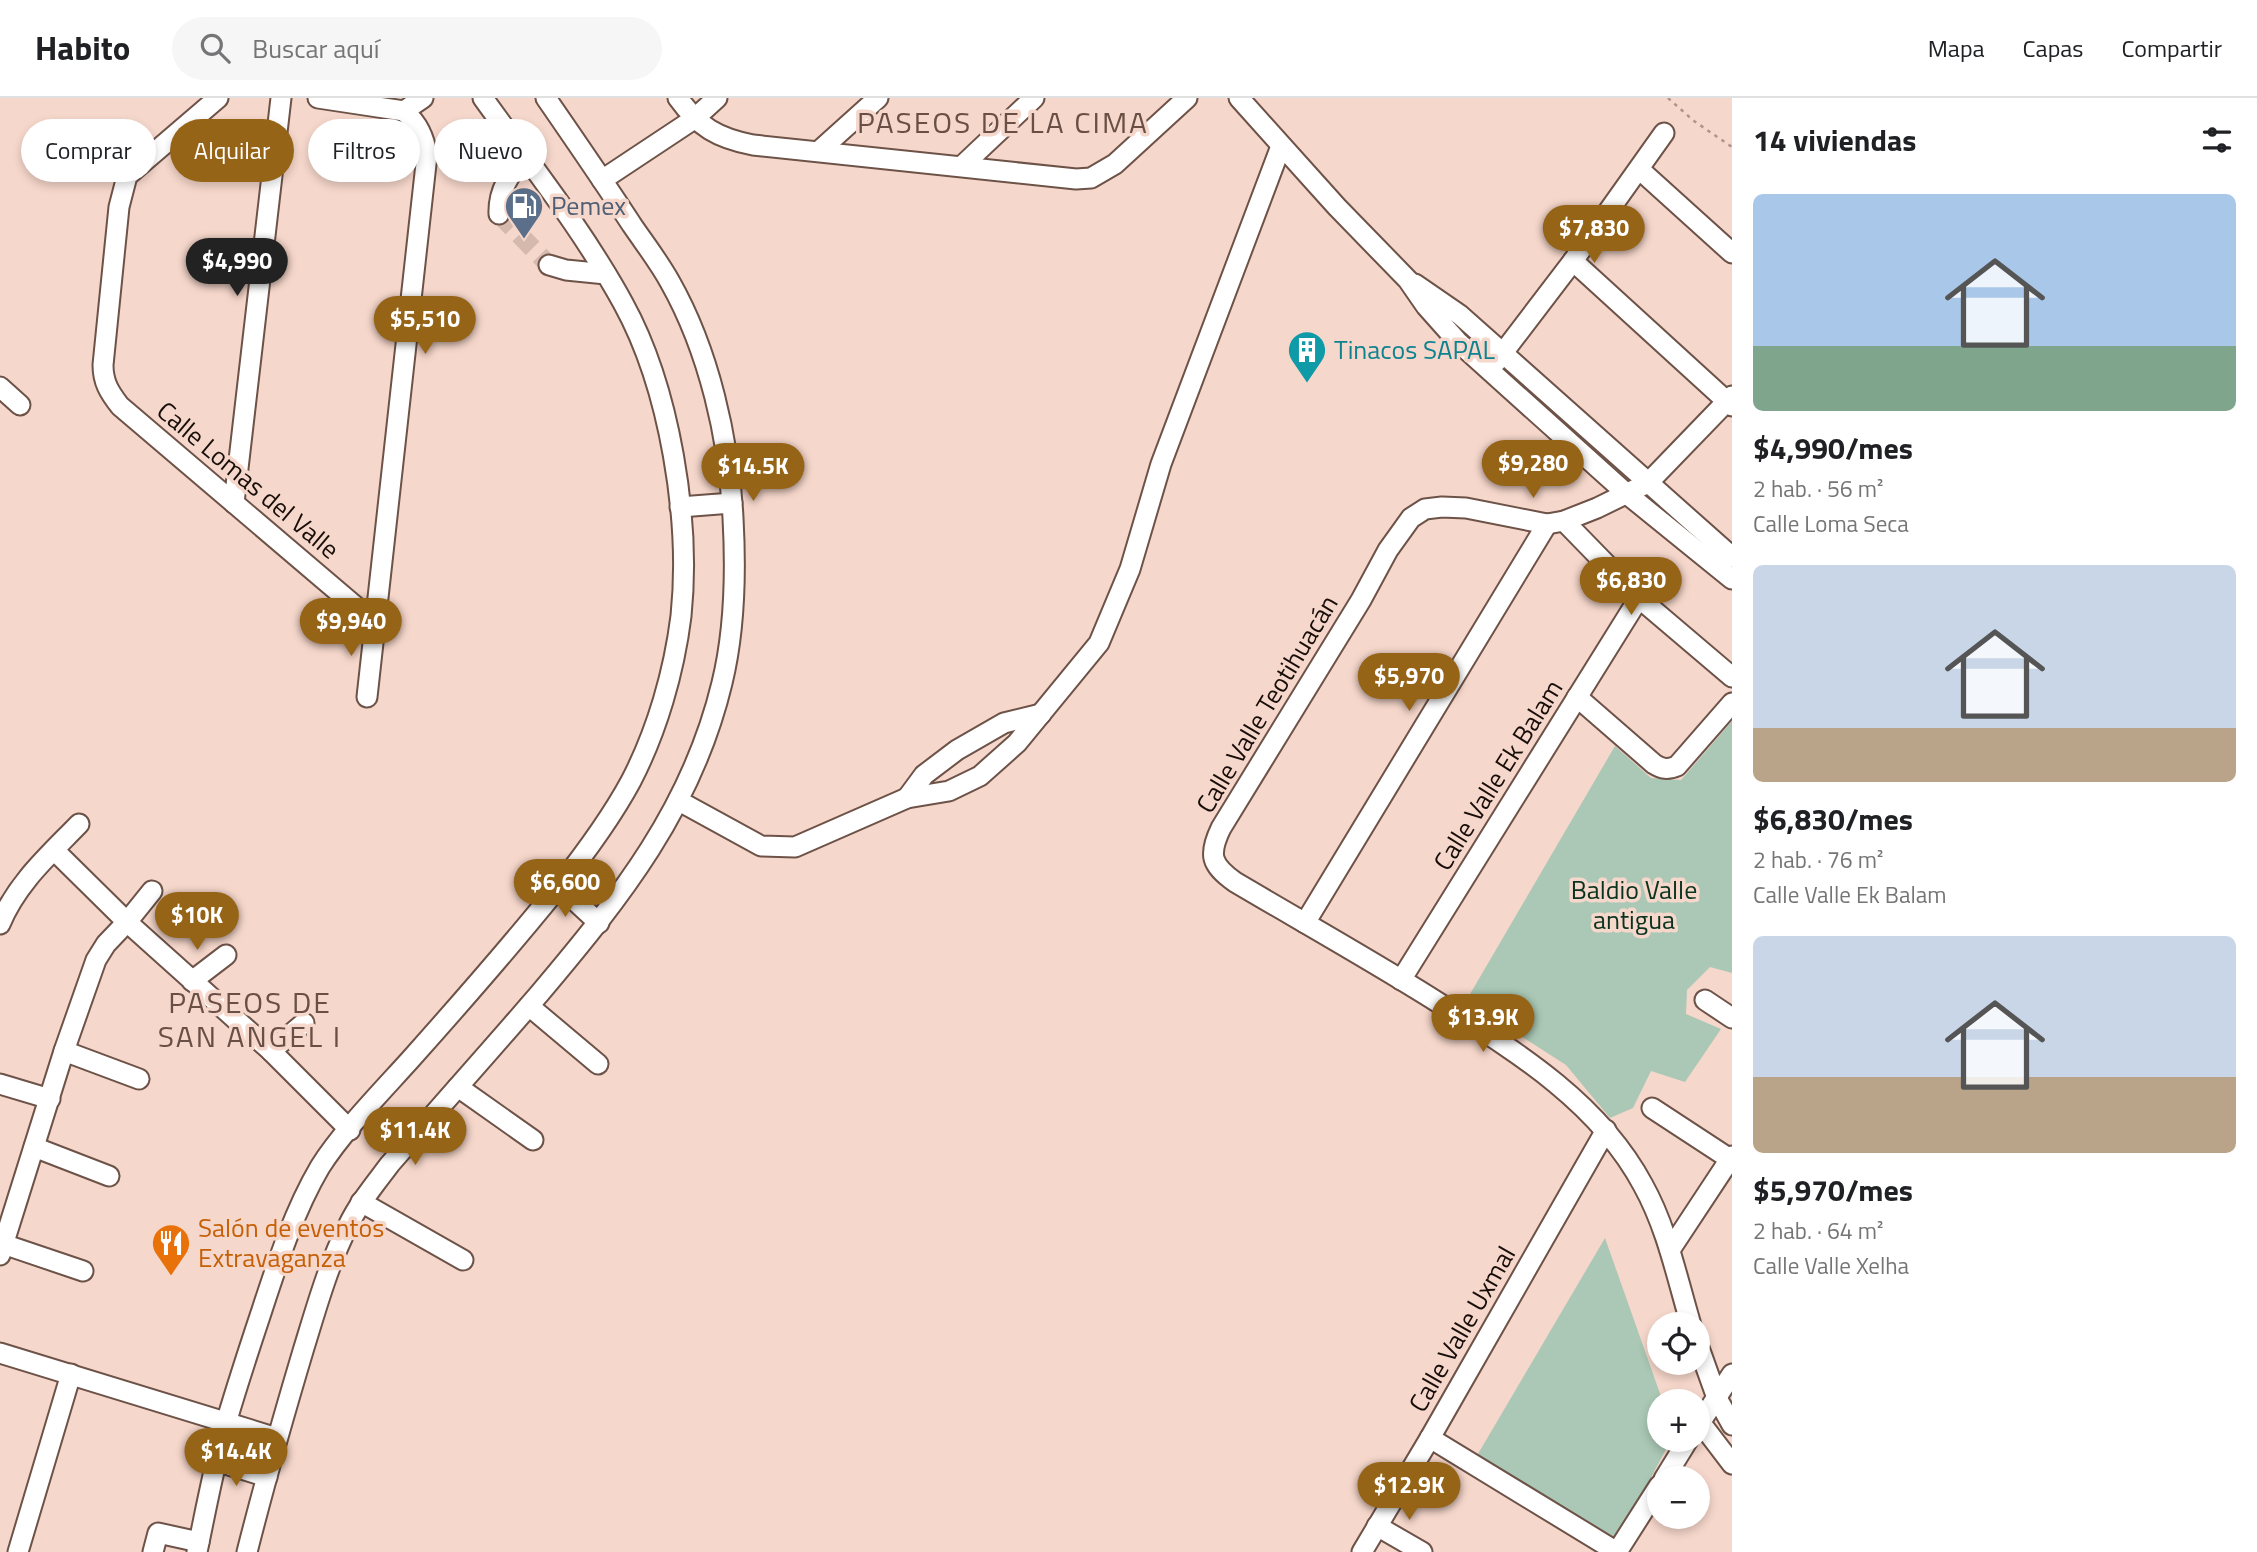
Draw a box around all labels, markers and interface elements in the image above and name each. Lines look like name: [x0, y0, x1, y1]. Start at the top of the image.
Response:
search box: [172, 17, 662, 80]
text: Habito: [35, 23, 130, 73]
icon: search: [196, 29, 234, 67]
text: Buscar aquí: [252, 29, 379, 68]
text: Mapa: [1928, 30, 1985, 66]
text: Capas: [2023, 30, 2083, 66]
text: Compartir: [2121, 30, 2222, 66]
district label: PASEOS DE LA CIMA: [857, 99, 1149, 145]
text: 14 viviendas: [1753, 117, 1916, 163]
chip: Comprar: [21, 119, 156, 182]
chip: Alquilar: [170, 119, 294, 182]
chip: Filtros: [308, 119, 420, 182]
chip: Nuevo: [434, 119, 547, 182]
icon: filters: [2198, 121, 2236, 159]
fuel station icon: Pemex: [503, 185, 545, 240]
place label: Pemex: [551, 186, 626, 225]
pin: $7,830: [1537, 206, 1651, 265]
text: $7,830: [1559, 210, 1629, 245]
pin: $4,990: [180, 238, 294, 298]
icon: home: [1932, 240, 2058, 366]
text: $4,990: [202, 243, 272, 278]
pin: $5,510: [368, 296, 482, 356]
text: $5,510: [390, 301, 460, 336]
building icon: Tinacos SAPAL: [1286, 329, 1328, 384]
place label: Tinacos SAPAL: [1334, 330, 1496, 369]
street label: Calle Lomas del Valle: [149, 391, 348, 568]
text: $4,990/mes: [1753, 425, 1913, 471]
pin: $9,280: [1476, 440, 1590, 500]
pin: $14.5K: [696, 444, 810, 503]
text: $9,280: [1498, 445, 1568, 480]
text: $14.5K: [717, 448, 789, 483]
text: 2 hab. · 56 m²: [1753, 471, 1883, 506]
text: Calle Loma Seca: [1753, 506, 1909, 541]
pin: $6,830: [1574, 558, 1688, 617]
text: $6,830: [1596, 562, 1666, 597]
street label: Calle Valle Teotihuacán: [1186, 587, 1347, 820]
pin: $9,940: [294, 598, 408, 658]
text: $9,940: [316, 603, 386, 638]
icon: home: [1932, 611, 2058, 737]
pin: $5,970: [1352, 654, 1466, 713]
text: $5,970: [1374, 658, 1444, 693]
street label: Calle Valle Ek Balam: [1423, 672, 1572, 878]
text: $6,830/mes: [1753, 796, 1913, 842]
text: 2 hab. · 76 m²: [1753, 842, 1883, 877]
pin: $6,600: [508, 860, 622, 919]
text: $6,600: [530, 864, 600, 899]
park label: Baldio Valle antigua: [1571, 870, 1697, 939]
text: Calle Valle Ek Balam: [1753, 877, 1946, 912]
pin: $10K: [156, 892, 238, 952]
text: $10K: [171, 897, 223, 932]
district label: PASEOS DE SAN ANGEL I: [158, 979, 342, 1059]
icon: home: [1932, 982, 2058, 1108]
pin: $13.9K: [1426, 995, 1540, 1054]
text: $13.9K: [1447, 999, 1519, 1034]
pin: $11.4K: [358, 1108, 472, 1167]
text: $11.4K: [379, 1112, 451, 1147]
text: $5,970/mes: [1753, 1167, 1913, 1213]
place label: Salón de eventos Extravaganza: [198, 1208, 384, 1277]
text: 2 hab. · 64 m²: [1753, 1213, 1883, 1248]
restaurant icon: Salón de eventos Extravaganza: [150, 1222, 192, 1277]
street label: Calle Valle Uxmal: [1398, 1239, 1525, 1419]
text: Calle Valle Xelha: [1753, 1248, 1909, 1283]
map controls: [1647, 1312, 1710, 1529]
button: locate: [1647, 1312, 1710, 1375]
button: +: [1647, 1389, 1710, 1452]
pin: $14.4K: [179, 1428, 293, 1488]
text: $14.4K: [200, 1433, 272, 1468]
pin: $12.9K: [1352, 1462, 1466, 1522]
button: −: [1647, 1466, 1710, 1529]
text: $12.9K: [1373, 1467, 1445, 1502]

